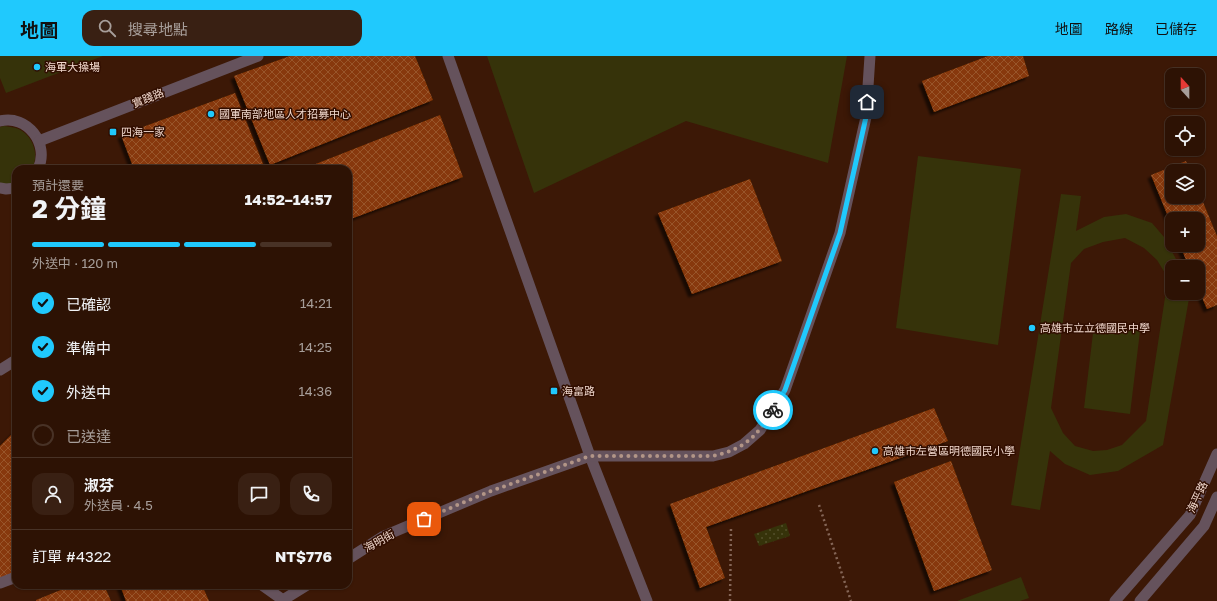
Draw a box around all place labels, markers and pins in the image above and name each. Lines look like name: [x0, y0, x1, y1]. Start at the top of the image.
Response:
place label: 海軍大操場: [45, 60, 100, 73]
marker: 海軍大操場: [32, 62, 42, 72]
pin: [850, 85, 884, 119]
place label: 國軍南部地區人才招募中心: [219, 107, 351, 120]
marker: 國軍南部地區人才招募中心: [206, 109, 216, 119]
place label: 四海一家: [121, 125, 165, 138]
marker: 四海一家: [108, 127, 118, 137]
place label: 高雄市立立德國民中學: [1040, 321, 1150, 334]
marker: 高雄市立立德國民中學: [1027, 323, 1037, 333]
place label: 海富路: [562, 384, 595, 397]
marker: 海富路: [549, 386, 559, 396]
place label: 高雄市左營區明德國民小學: [883, 444, 1015, 457]
marker: 高雄市左營區明德國民小學: [870, 446, 880, 456]
pin: [407, 502, 441, 536]

